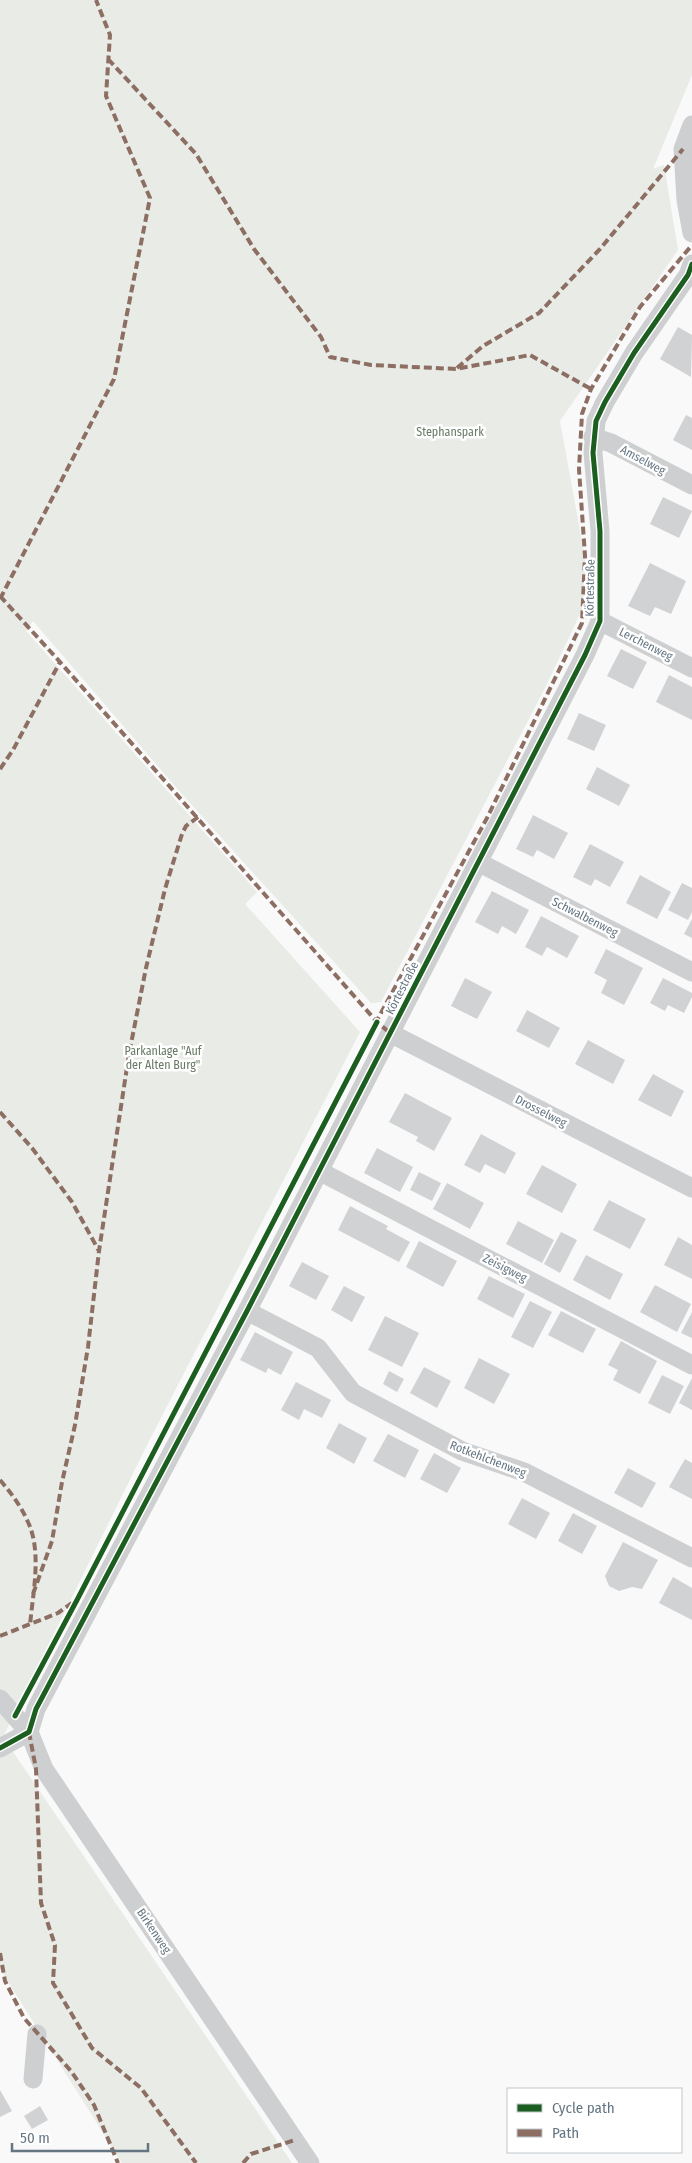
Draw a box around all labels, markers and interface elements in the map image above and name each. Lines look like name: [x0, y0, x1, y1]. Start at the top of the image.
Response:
park label: Stephanspark: [416, 425, 484, 439]
street label: Amselweg: [618, 442, 668, 478]
street label: Körtestraße: [582, 559, 598, 617]
street label: Lerchenweg: [617, 625, 675, 664]
street label: Schwalbenweg: [550, 894, 621, 940]
street label: Körtestraße: [383, 959, 421, 1017]
park label: Parkanlage "Auf der Alten Burg": [125, 1044, 203, 1072]
street label: Drosselweg: [513, 1092, 569, 1130]
street label: Zeisigweg: [481, 1251, 530, 1285]
street label: Rotkehlchenweg: [448, 1438, 528, 1480]
street label: Birkenweg: [134, 1906, 174, 1956]
legend: [507, 2088, 682, 2153]
text: Cycle path: [552, 2099, 615, 2117]
scale bar: [12, 2120, 149, 2152]
text: Path: [552, 2124, 579, 2142]
text: 50 m: [20, 2129, 50, 2147]

